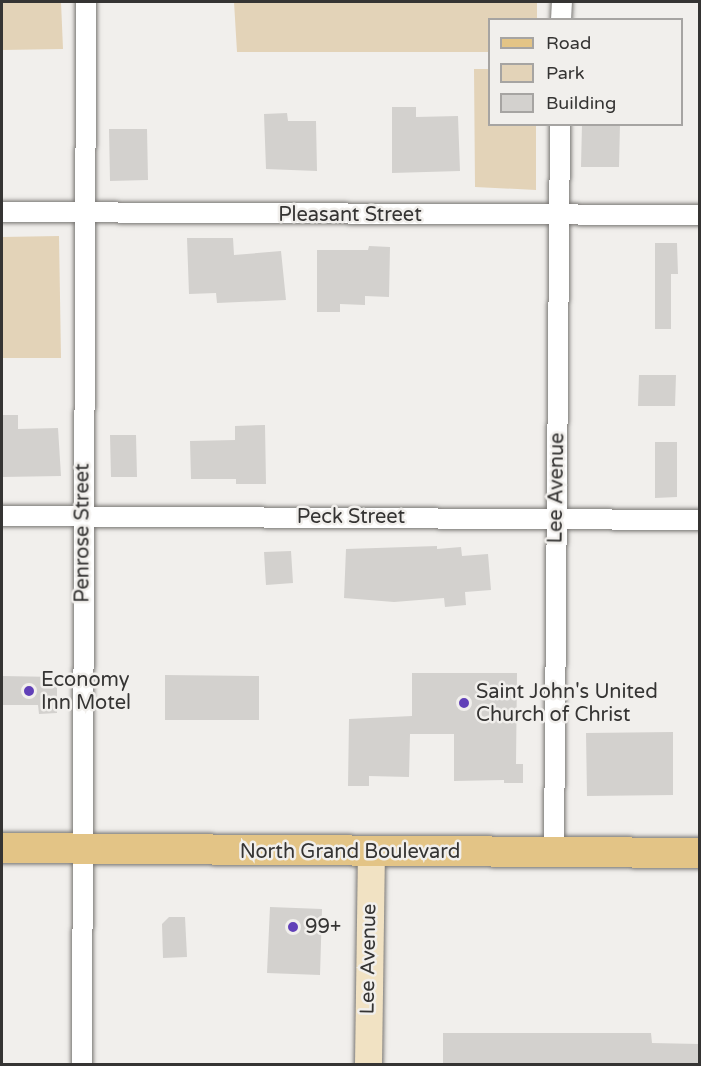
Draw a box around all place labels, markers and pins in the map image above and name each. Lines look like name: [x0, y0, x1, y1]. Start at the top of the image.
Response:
place label: Economy Inn Motel: [41, 668, 131, 715]
place label: Saint John's United Church of Christ: [476, 680, 658, 727]
marker: Economy Inn Motel: [22, 684, 36, 698]
marker: Saint John's United Church of Christ: [457, 696, 471, 710]
place label: 99+: [305, 915, 341, 939]
marker: 99+: [286, 920, 300, 934]

